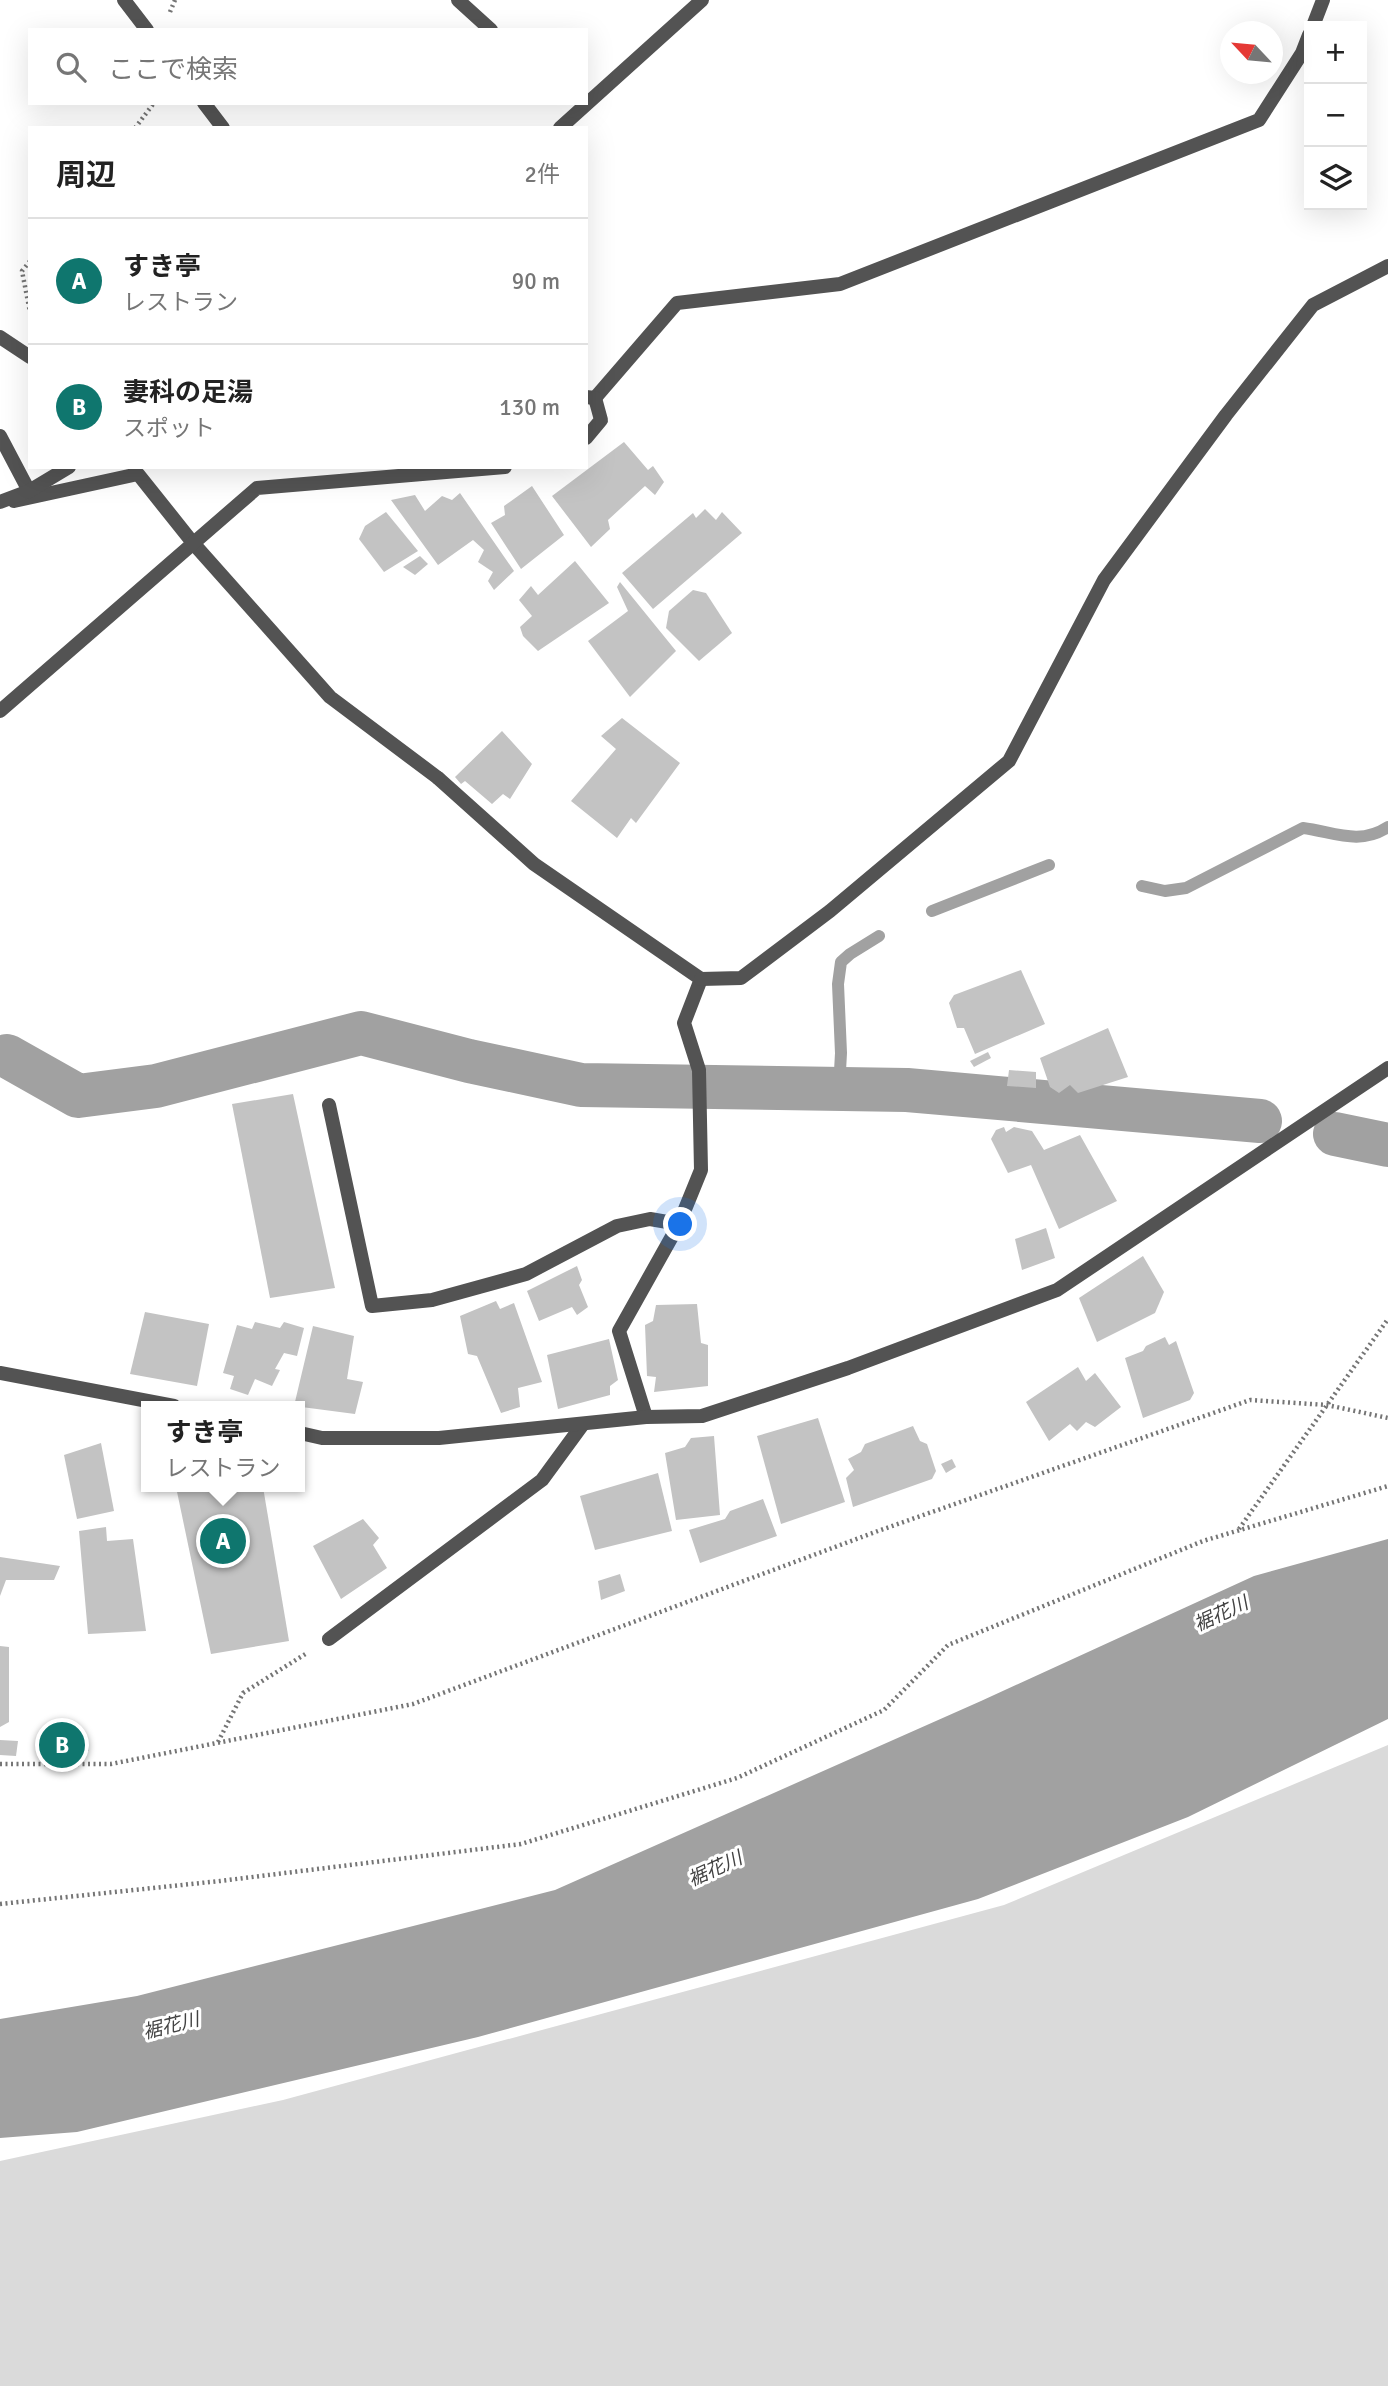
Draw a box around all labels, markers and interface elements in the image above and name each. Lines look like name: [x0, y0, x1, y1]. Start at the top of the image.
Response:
north arrow: [1220, 21, 1283, 84]
map controls: [1304, 21, 1367, 210]
button: +: [1304, 21, 1367, 84]
search box: [28, 28, 588, 105]
icon: search: [52, 48, 90, 86]
text: ここで検索: [108, 54, 238, 86]
button: −: [1304, 84, 1367, 147]
button: layers: [1304, 147, 1367, 210]
text: 周辺: [56, 157, 116, 194]
text: 2件: [525, 160, 560, 189]
text: すき亭: [123, 251, 201, 283]
text: A: [72, 267, 86, 296]
text: 90 m: [512, 267, 560, 296]
text: レストラン: [123, 288, 238, 317]
text: 妻科の足湯: [123, 377, 253, 409]
text: B: [72, 393, 86, 422]
text: 130 m: [499, 393, 560, 422]
text: スポット: [123, 414, 215, 443]
your location: [663, 1207, 697, 1241]
popup: [141, 1401, 305, 1492]
text: すき亭: [166, 1417, 244, 1449]
text: レストラン: [166, 1454, 281, 1483]
pin: A: [200, 1515, 246, 1567]
water label: 裾花川: [1190, 1590, 1254, 1637]
pin: B: [39, 1719, 85, 1771]
water label: 裾花川: [684, 1845, 748, 1892]
water label: 裾花川: [140, 2007, 203, 2045]

